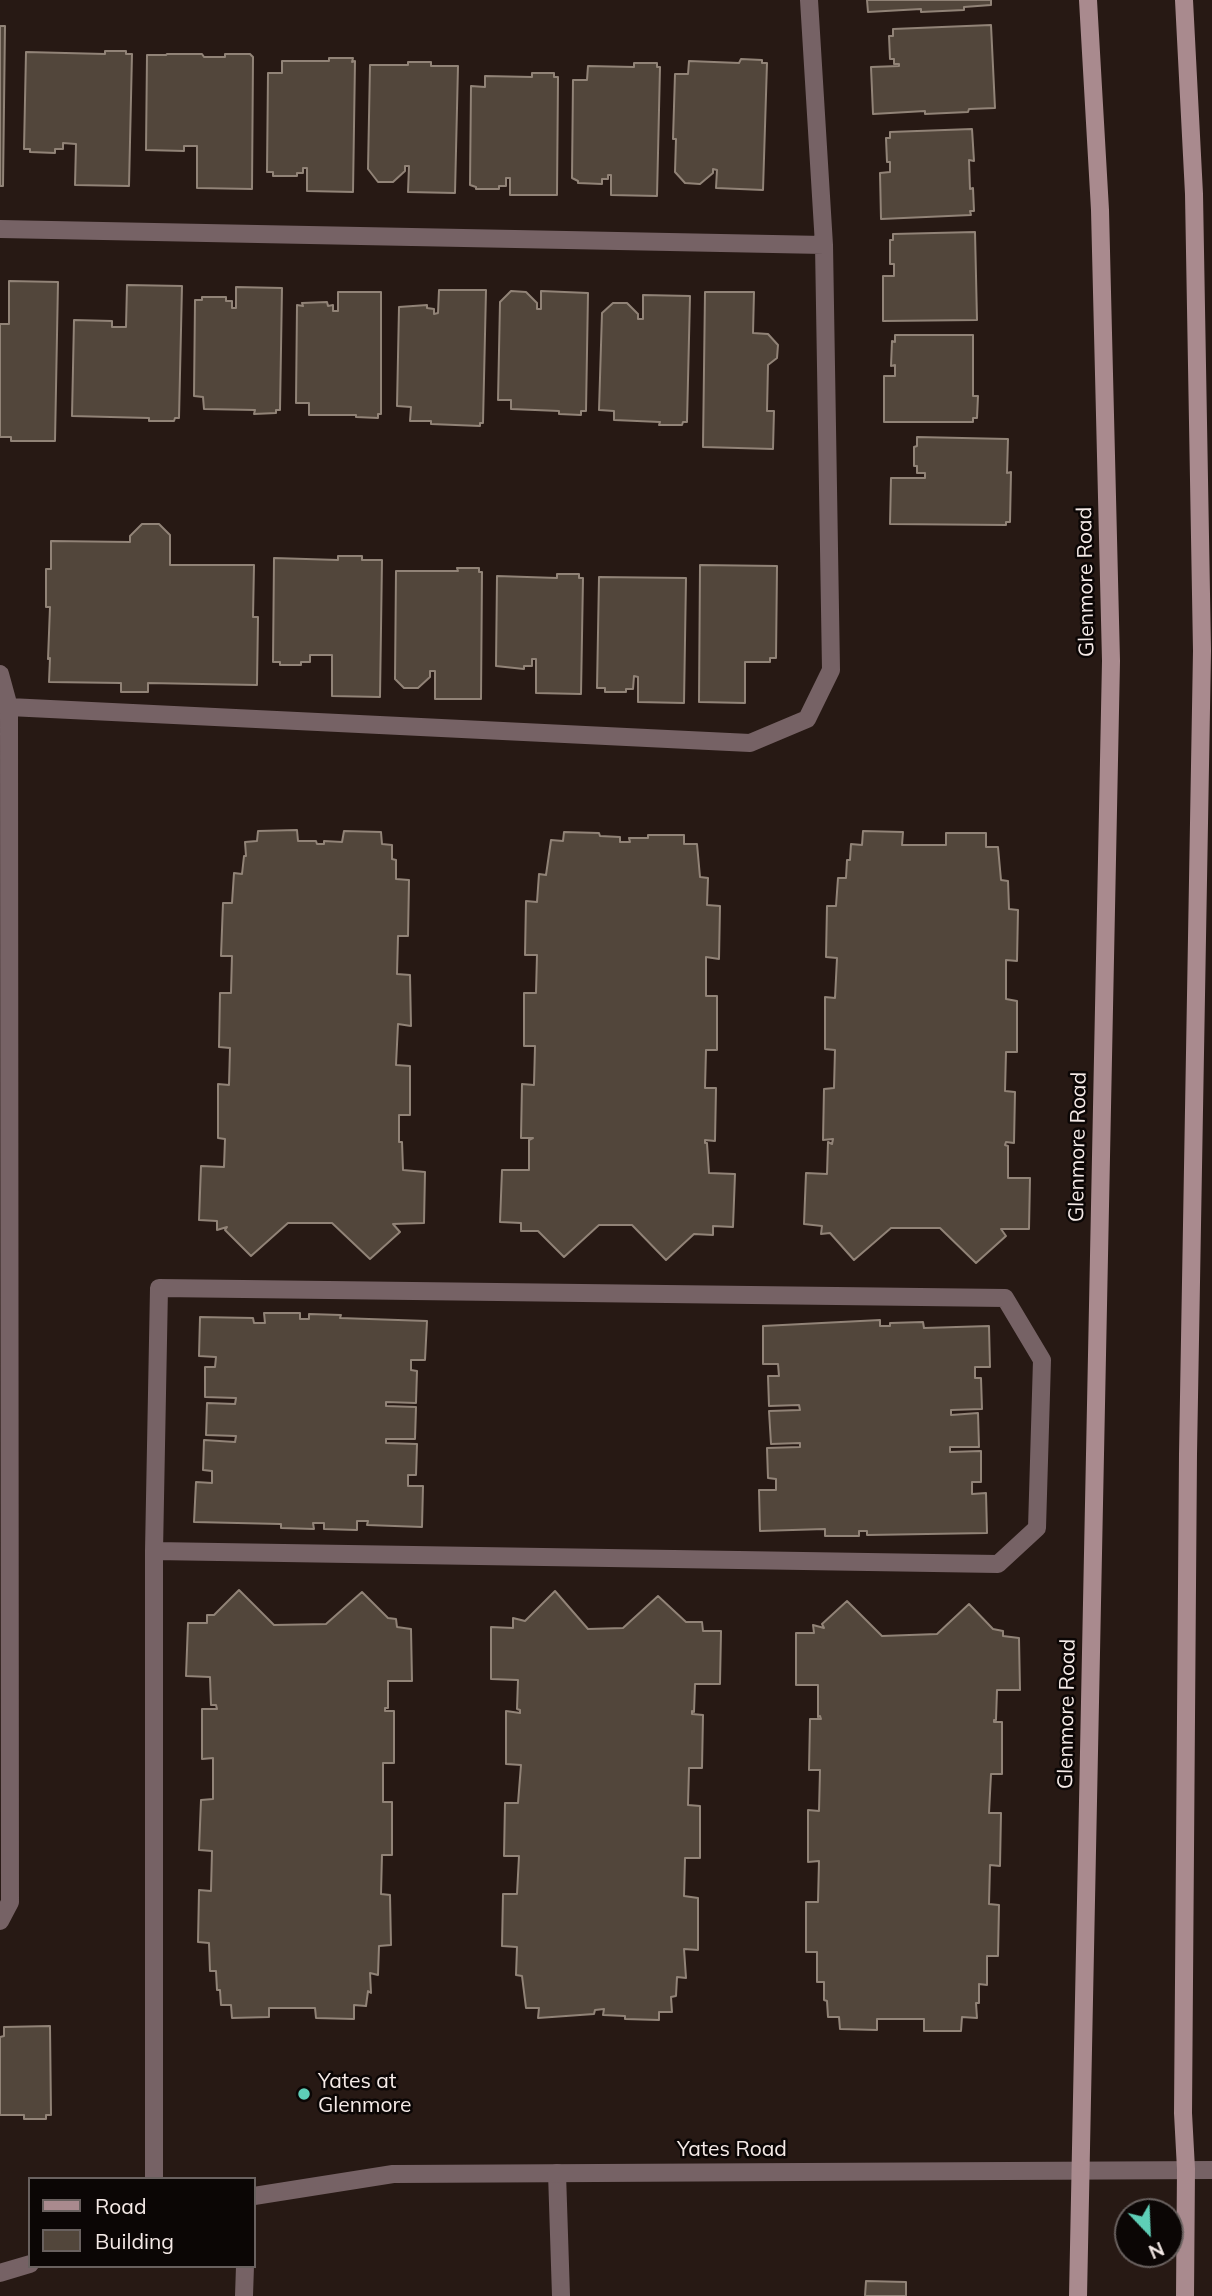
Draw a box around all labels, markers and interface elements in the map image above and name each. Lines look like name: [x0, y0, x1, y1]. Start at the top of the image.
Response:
street label: Glenmore Road: [1072, 507, 1100, 657]
street label: Glenmore Road: [1064, 1072, 1092, 1222]
street label: Glenmore Road: [1053, 1639, 1081, 1789]
place label: Yates at Glenmore: [318, 2069, 411, 2119]
marker: Yates at Glenmore: [296, 2086, 312, 2102]
street label: Yates Road: [677, 2137, 787, 2163]
legend: [28, 2177, 256, 2268]
text: Road: [95, 2193, 146, 2219]
north arrow: [1114, 2198, 1184, 2268]
text: Building: [95, 2228, 174, 2254]
text: N: [1145, 2237, 1168, 2264]

